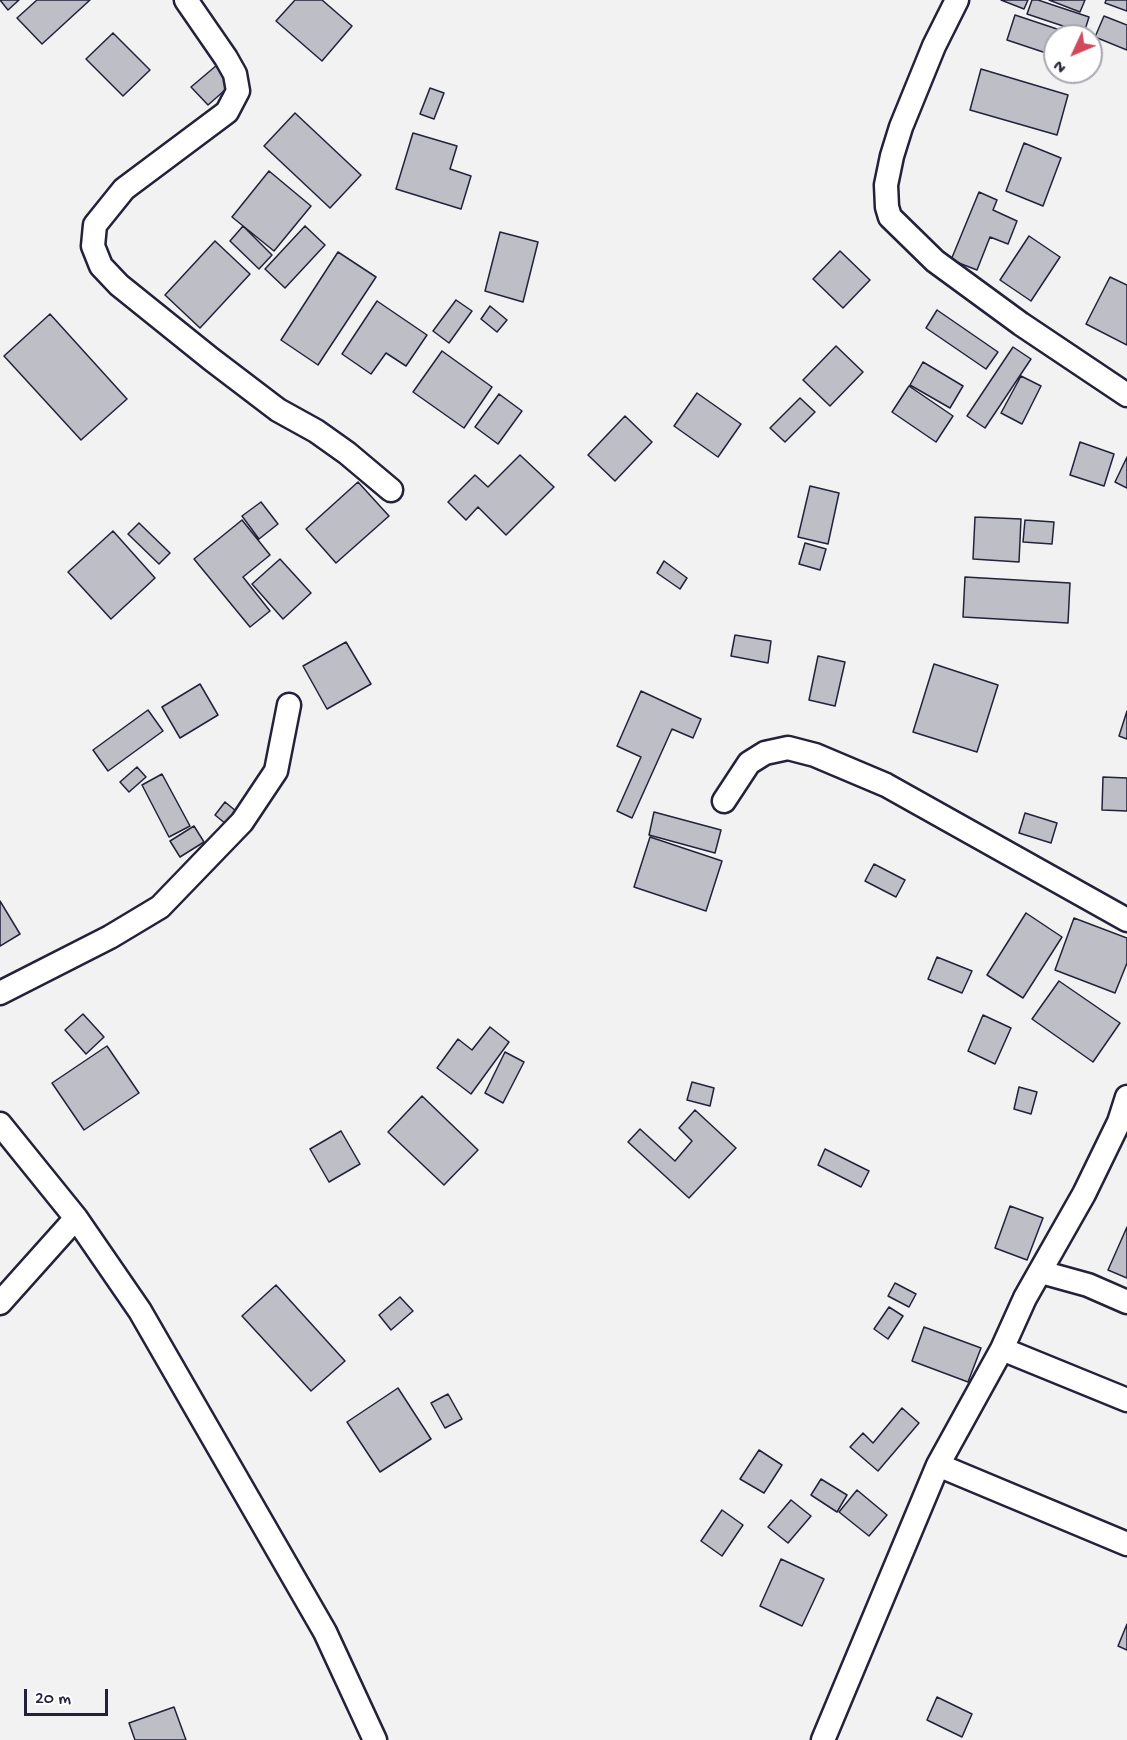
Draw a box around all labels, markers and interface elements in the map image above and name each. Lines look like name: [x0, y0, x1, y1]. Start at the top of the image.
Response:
north arrow: [1043, 24, 1103, 84]
text: N: [1051, 55, 1072, 76]
scale bar: [27, 1677, 111, 1715]
text: 20 m: [35, 1689, 71, 1710]

